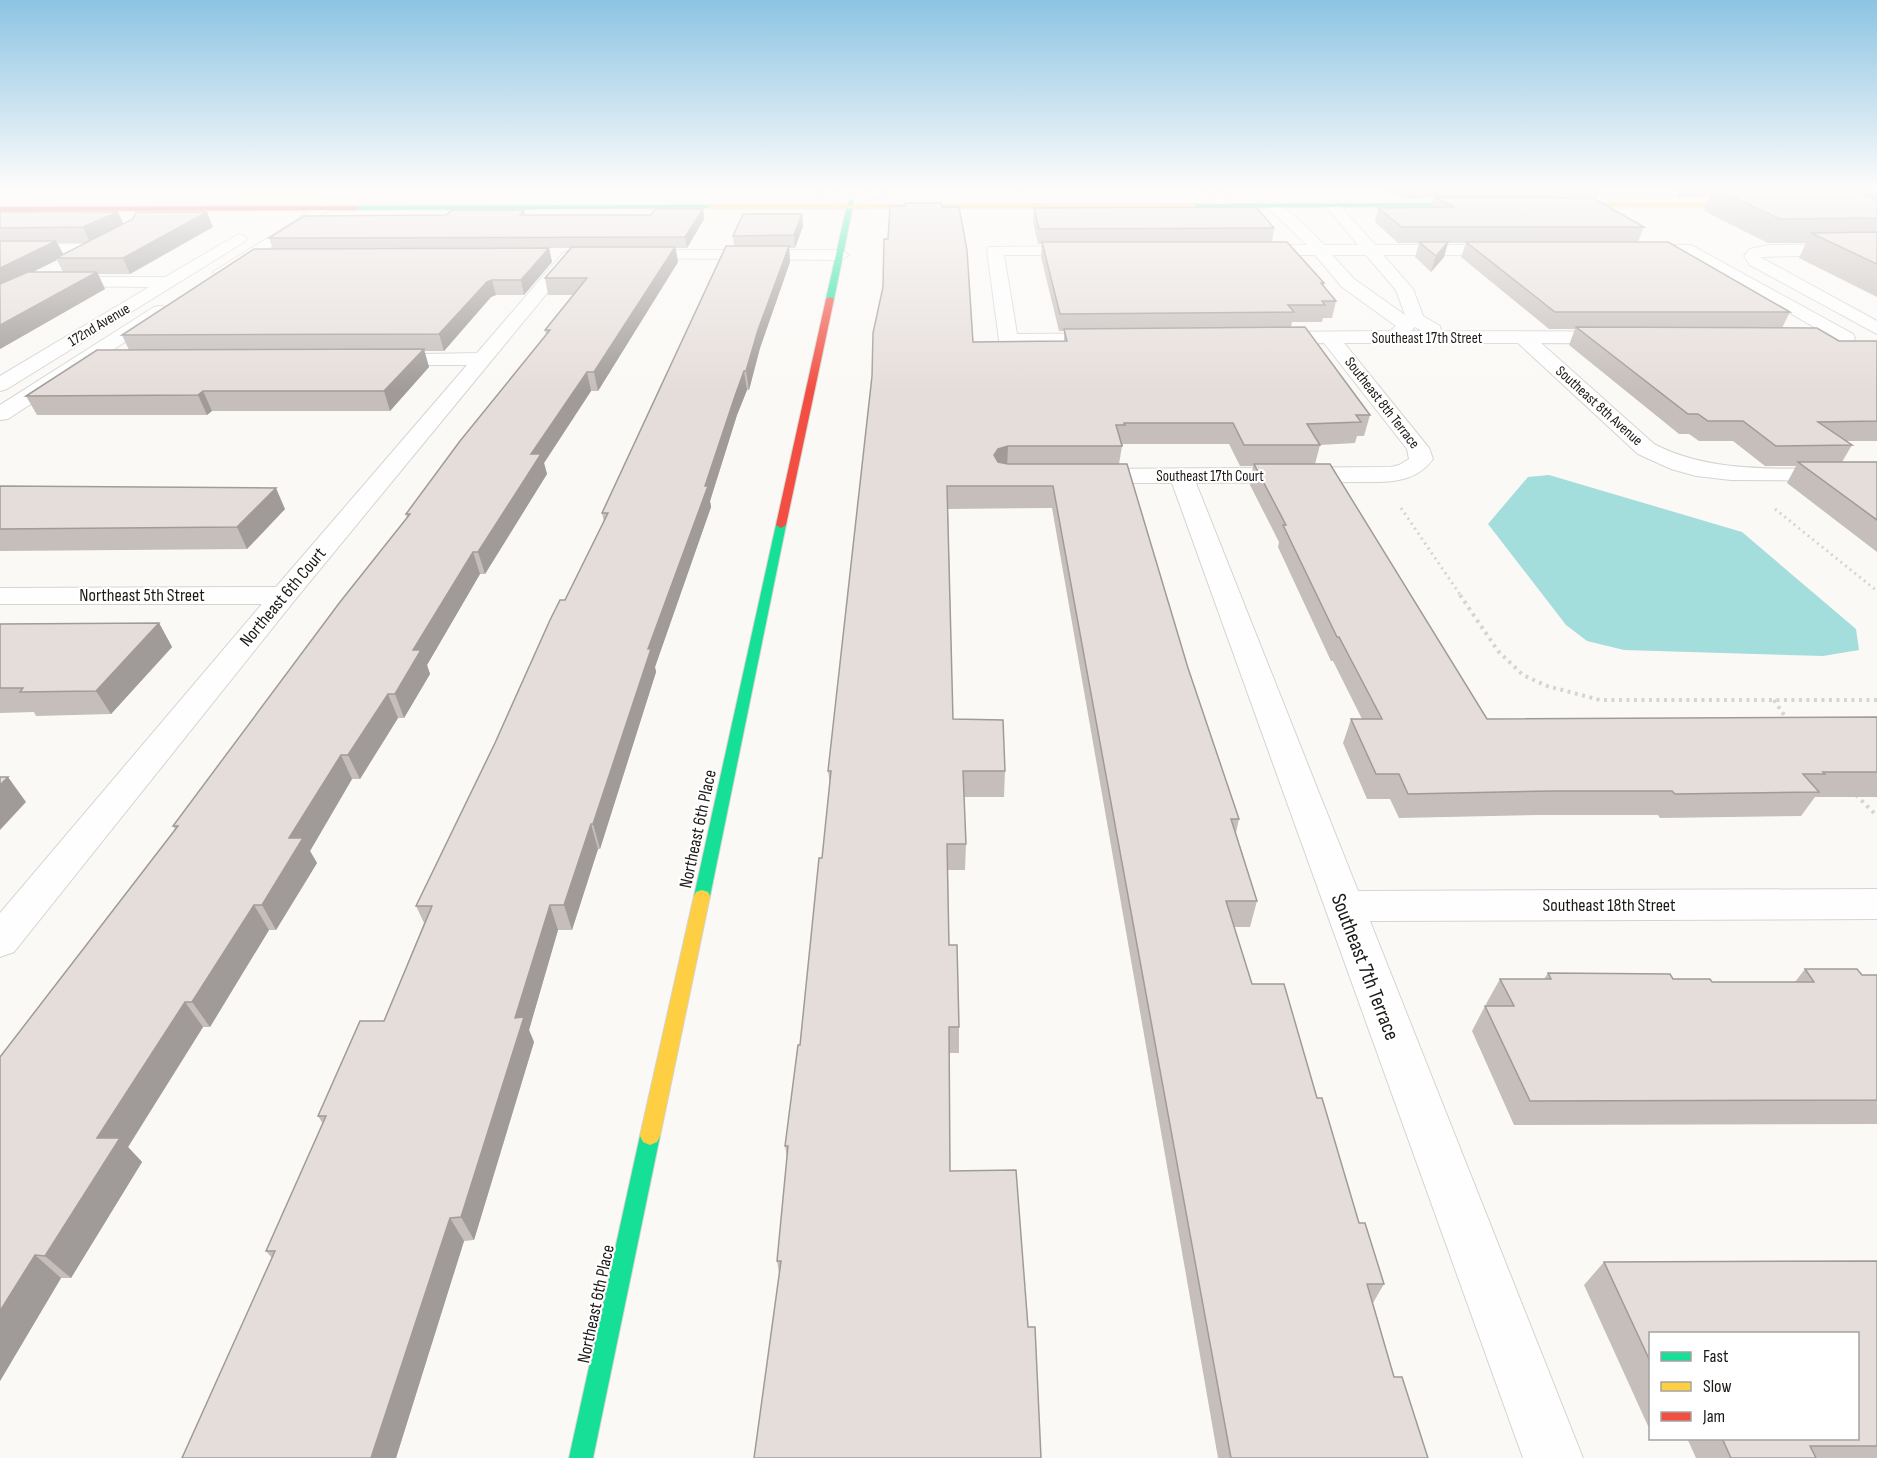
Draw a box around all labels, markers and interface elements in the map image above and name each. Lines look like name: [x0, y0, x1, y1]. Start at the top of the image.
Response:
street label: 172nd Avenue: [64, 299, 134, 351]
street label: Southeast 17th Street: [1372, 329, 1483, 348]
street label: Southeast 8th Terrace: [1340, 353, 1424, 453]
street label: Southeast 8th Avenue: [1552, 362, 1646, 450]
street label: Southeast 17th Court: [1156, 467, 1264, 486]
street label: Northeast 6th Court: [236, 543, 331, 651]
street label: Northeast 5th Street: [79, 585, 205, 606]
street label: Northeast 6th Place: [675, 768, 721, 890]
street label: Southeast 7th Terrace: [1326, 890, 1404, 1044]
street label: Southeast 18th Street: [1542, 895, 1676, 916]
street label: Northeast 6th Place: [573, 1243, 619, 1365]
legend: [1649, 1332, 1859, 1440]
text: Fast: [1703, 1346, 1729, 1367]
text: Slow: [1703, 1376, 1732, 1397]
text: Jam: [1702, 1406, 1725, 1427]

